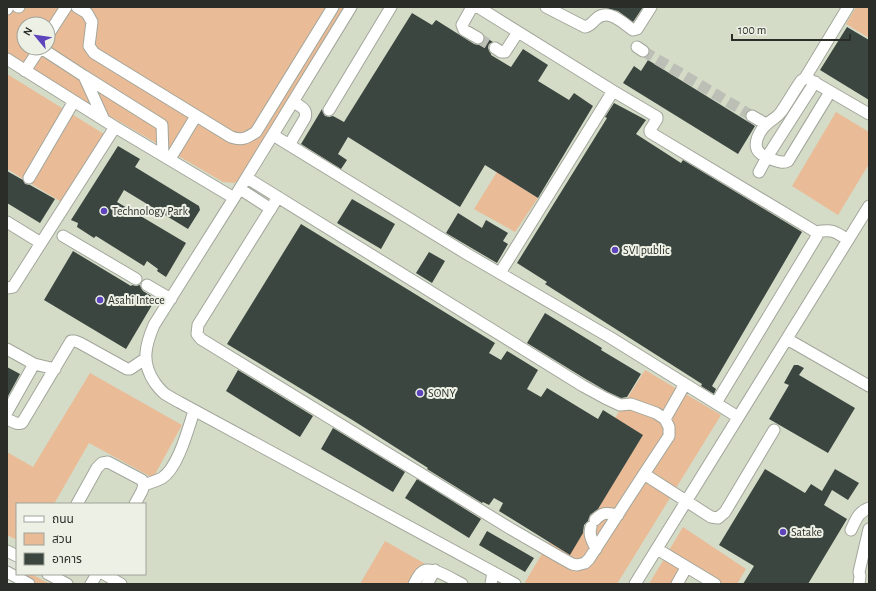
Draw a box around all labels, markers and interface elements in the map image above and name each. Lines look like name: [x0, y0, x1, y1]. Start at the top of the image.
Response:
north arrow: [16, 16, 56, 56]
scale bar: [732, 16, 850, 42]
text: 100 m: [738, 24, 766, 36]
text: N: [21, 25, 34, 37]
place label: Technology Park: [112, 205, 188, 218]
marker: Technology Park: [99, 206, 109, 216]
place label: SVI public: [623, 244, 670, 256]
marker: SVI public: [610, 245, 620, 255]
place label: Asahi Intece: [108, 294, 165, 306]
marker: Asahi Intece: [95, 295, 105, 305]
place label: SONY: [428, 387, 456, 399]
marker: SONY: [415, 388, 425, 398]
legend: [16, 503, 146, 575]
text: ถนน: [52, 513, 74, 525]
place label: Satake: [791, 526, 822, 538]
marker: Satake: [778, 527, 788, 537]
text: สวน: [52, 533, 72, 545]
text: อาคาร: [52, 553, 82, 565]

